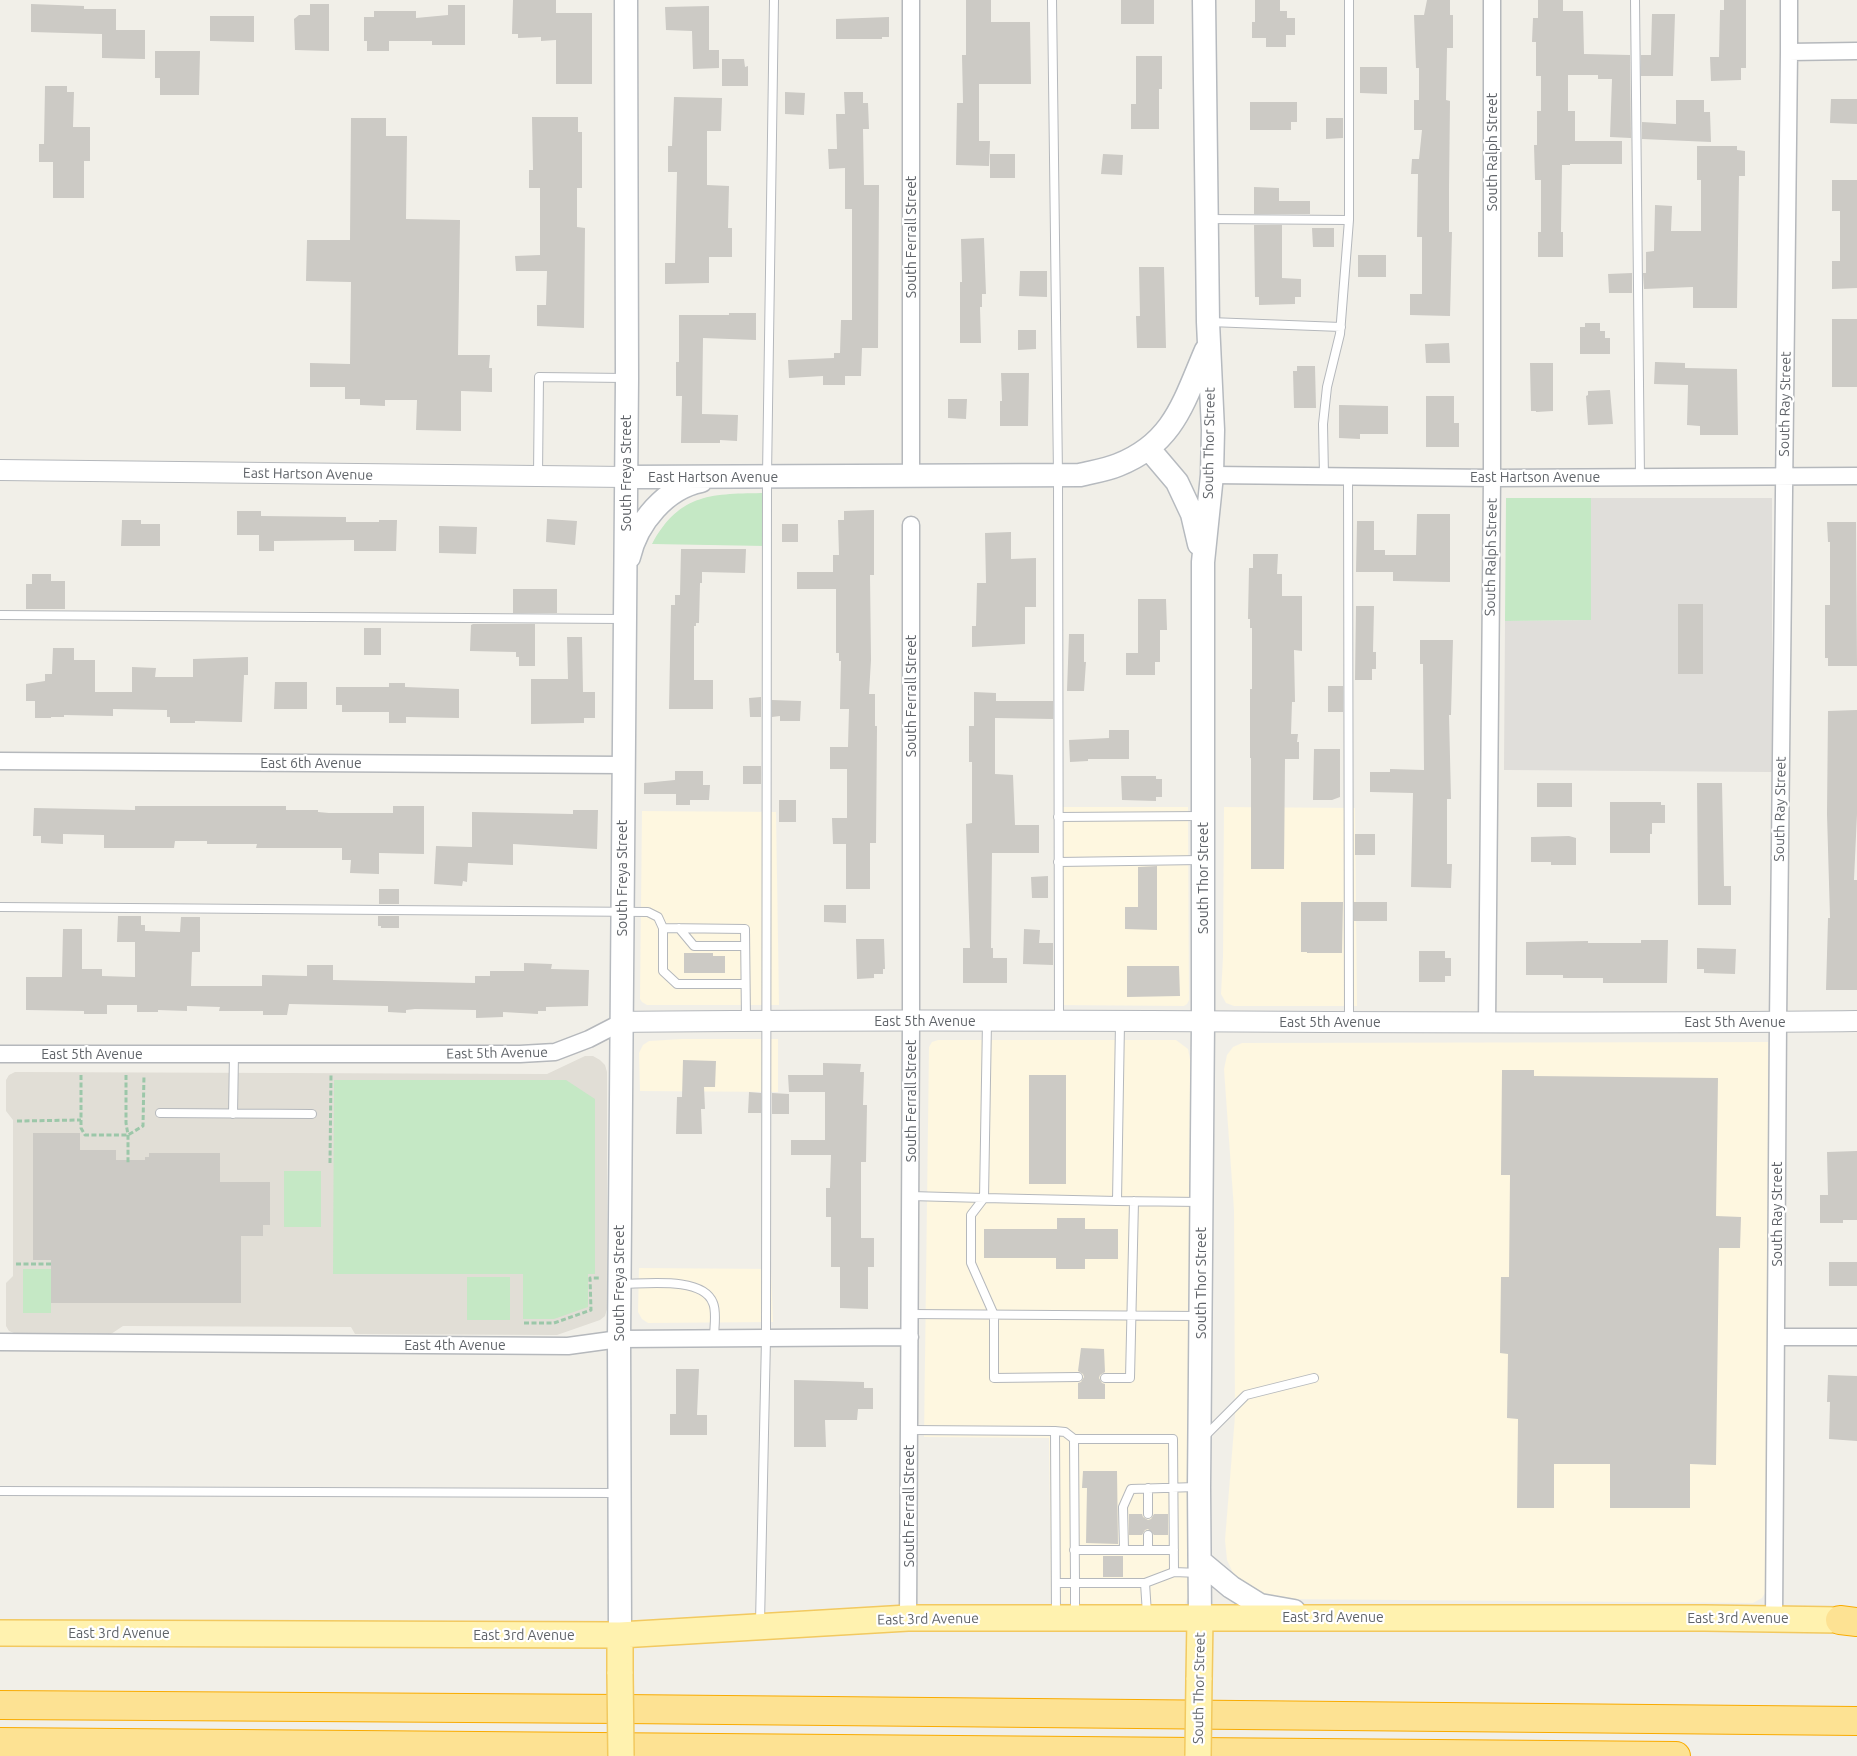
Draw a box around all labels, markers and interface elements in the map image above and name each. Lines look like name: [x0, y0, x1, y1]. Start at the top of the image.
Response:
street label: South Ralph Street: [1484, 93, 1500, 211]
street label: South Ferrall Street: [903, 176, 919, 298]
street label: South Ray Street: [1776, 351, 1794, 457]
street label: South Thor Street: [1200, 387, 1218, 499]
street label: South Freya Street: [618, 415, 634, 531]
street label: East Hartson Avenue: [243, 464, 373, 484]
street label: East Hartson Avenue: [648, 469, 778, 485]
street label: East Hartson Avenue: [1470, 469, 1600, 485]
street label: South Ralph Street: [1482, 498, 1500, 616]
street label: South Ferrall Street: [903, 635, 919, 757]
street label: East 6th Avenue: [260, 755, 362, 771]
street label: South Ray Street: [1771, 756, 1789, 862]
street label: South Freya Street: [614, 820, 630, 936]
street label: South Thor Street: [1195, 822, 1211, 934]
street label: East 5th Avenue: [874, 1013, 976, 1029]
street label: East 5th Avenue: [1279, 1014, 1381, 1030]
street label: East 5th Avenue: [1684, 1014, 1786, 1030]
street label: South Ferrall Street: [903, 1040, 919, 1162]
street label: East 5th Avenue: [446, 1044, 548, 1062]
street label: East 5th Avenue: [41, 1046, 143, 1062]
street label: South Ray Street: [1769, 1161, 1785, 1267]
street label: South Freya Street: [611, 1225, 627, 1341]
street label: South Thor Street: [1193, 1227, 1209, 1339]
street label: East 4th Avenue: [404, 1337, 506, 1353]
street label: South Ferrall Street: [901, 1445, 917, 1567]
street label: East 3rd Avenue: [1282, 1609, 1384, 1625]
street label: East 3rd Avenue: [877, 1610, 979, 1628]
street label: East 3rd Avenue: [1687, 1610, 1789, 1626]
street label: East 3rd Avenue: [68, 1625, 170, 1641]
street label: East 3rd Avenue: [473, 1627, 575, 1643]
street label: South Thor Street: [1190, 1632, 1208, 1744]

